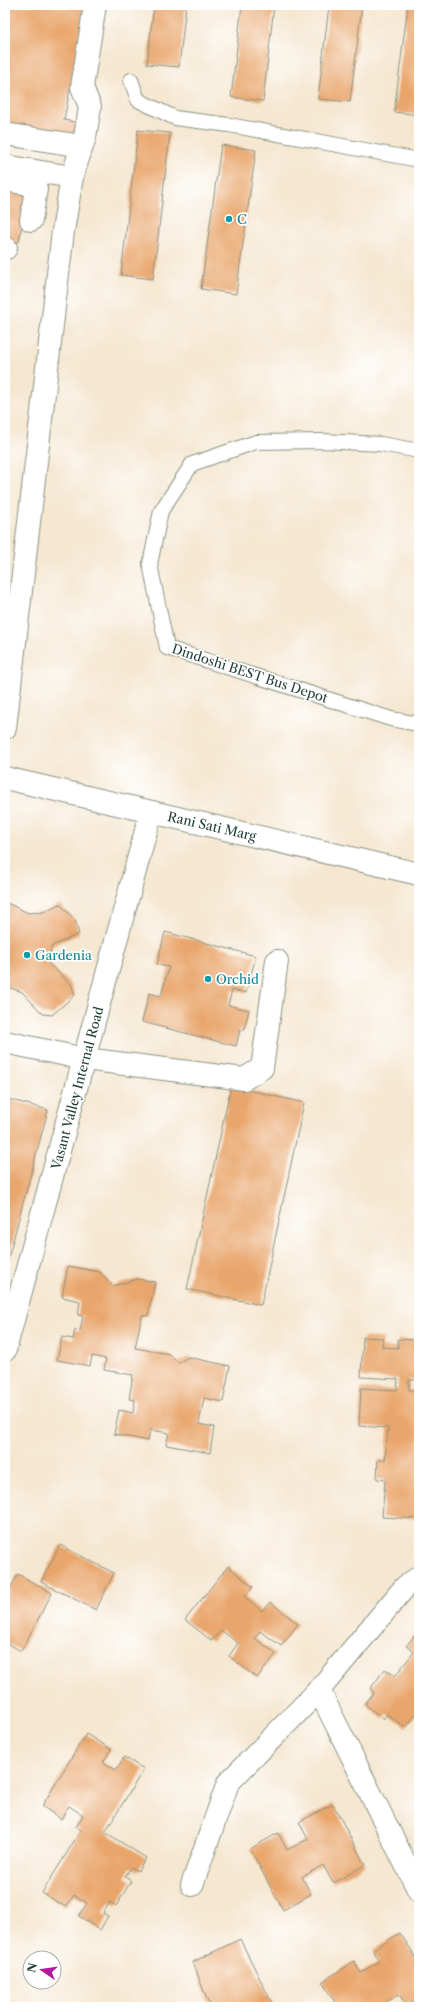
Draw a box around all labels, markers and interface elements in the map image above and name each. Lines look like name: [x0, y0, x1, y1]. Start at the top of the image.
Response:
place label: C: [237, 211, 247, 227]
marker: C: [224, 214, 234, 224]
street label: Dindoshi BEST Bus Depot: [170, 640, 330, 706]
street label: Rani Sati Marg: [166, 808, 258, 844]
place label: Gardenia: [35, 947, 92, 963]
marker: Gardenia: [22, 950, 32, 960]
place label: Orchid: [216, 971, 259, 987]
marker: Orchid: [203, 974, 213, 984]
street label: Vasant Valley Internal Road: [47, 1005, 107, 1172]
north arrow: [22, 1950, 62, 1990]
text: N: [24, 1961, 40, 1974]

